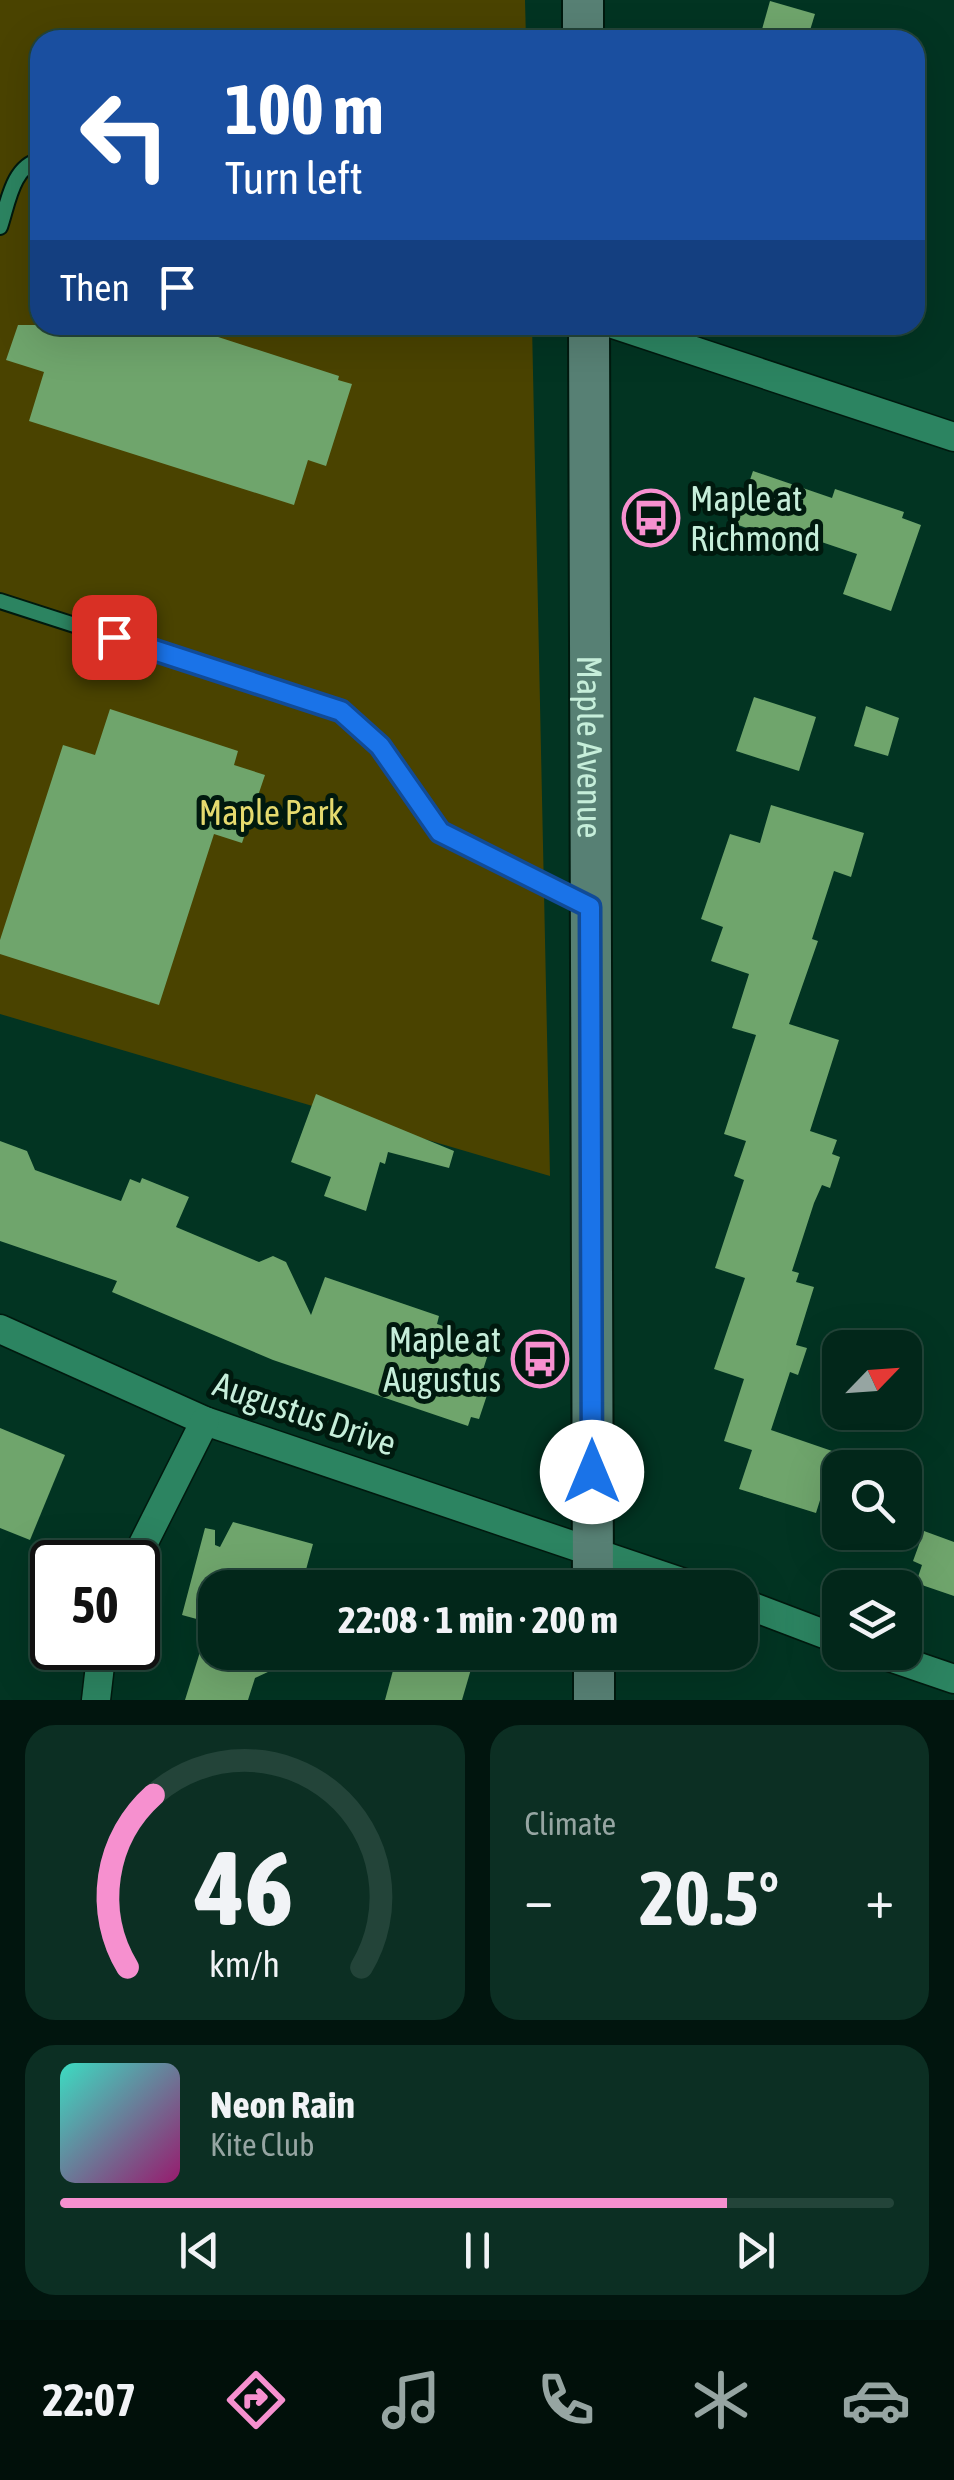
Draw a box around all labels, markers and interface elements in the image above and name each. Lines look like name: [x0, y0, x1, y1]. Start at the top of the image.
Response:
text: 100 m: [225, 69, 384, 149]
icon: left: [60, 70, 190, 200]
text: Turn left: [225, 152, 363, 204]
icon: arrive: [150, 260, 205, 315]
text: Then: [60, 266, 130, 309]
place label: Maple at Richmond: [690, 478, 821, 558]
bus stop icon: Maple at Richmond: [621, 488, 681, 548]
pin: [72, 595, 157, 680]
icon: arrive: [87, 610, 142, 665]
street label: Maple Avenue: [570, 656, 611, 838]
park label: Maple Park: [199, 792, 343, 832]
place label: Maple at Augustus: [383, 1319, 501, 1399]
bus stop icon: Maple at Augustus: [510, 1329, 570, 1389]
north arrow: [822, 1330, 922, 1430]
map controls: [822, 1330, 922, 1670]
street label: Augustus Drive: [208, 1363, 402, 1463]
position arrow: [540, 1420, 644, 1524]
button: search: [822, 1450, 922, 1550]
speed limit sign: 50: [30, 1540, 160, 1670]
button: layers: [822, 1570, 922, 1670]
text: 22:08 · 1 min · 200 m: [338, 1598, 618, 1641]
text: Climate: [525, 1805, 616, 1842]
text: 46: [195, 1828, 294, 1947]
text: 20.5°: [639, 1855, 779, 1941]
text: −: [525, 1867, 553, 1930]
text: +: [865, 1867, 894, 1930]
text: km/h: [209, 1944, 280, 1985]
text: Neon Rain: [210, 2083, 355, 2126]
text: Kite Club: [210, 2126, 314, 2163]
icon: previous: [172, 2223, 227, 2278]
icon: pause: [450, 2223, 505, 2278]
icon: next: [728, 2223, 783, 2278]
icon: directions: [221, 2365, 291, 2435]
icon: music: [376, 2365, 446, 2435]
icon: phone: [531, 2365, 601, 2435]
icon: climate: [686, 2365, 756, 2435]
icon: car: [841, 2365, 911, 2435]
text: 22:07: [43, 2374, 136, 2426]

